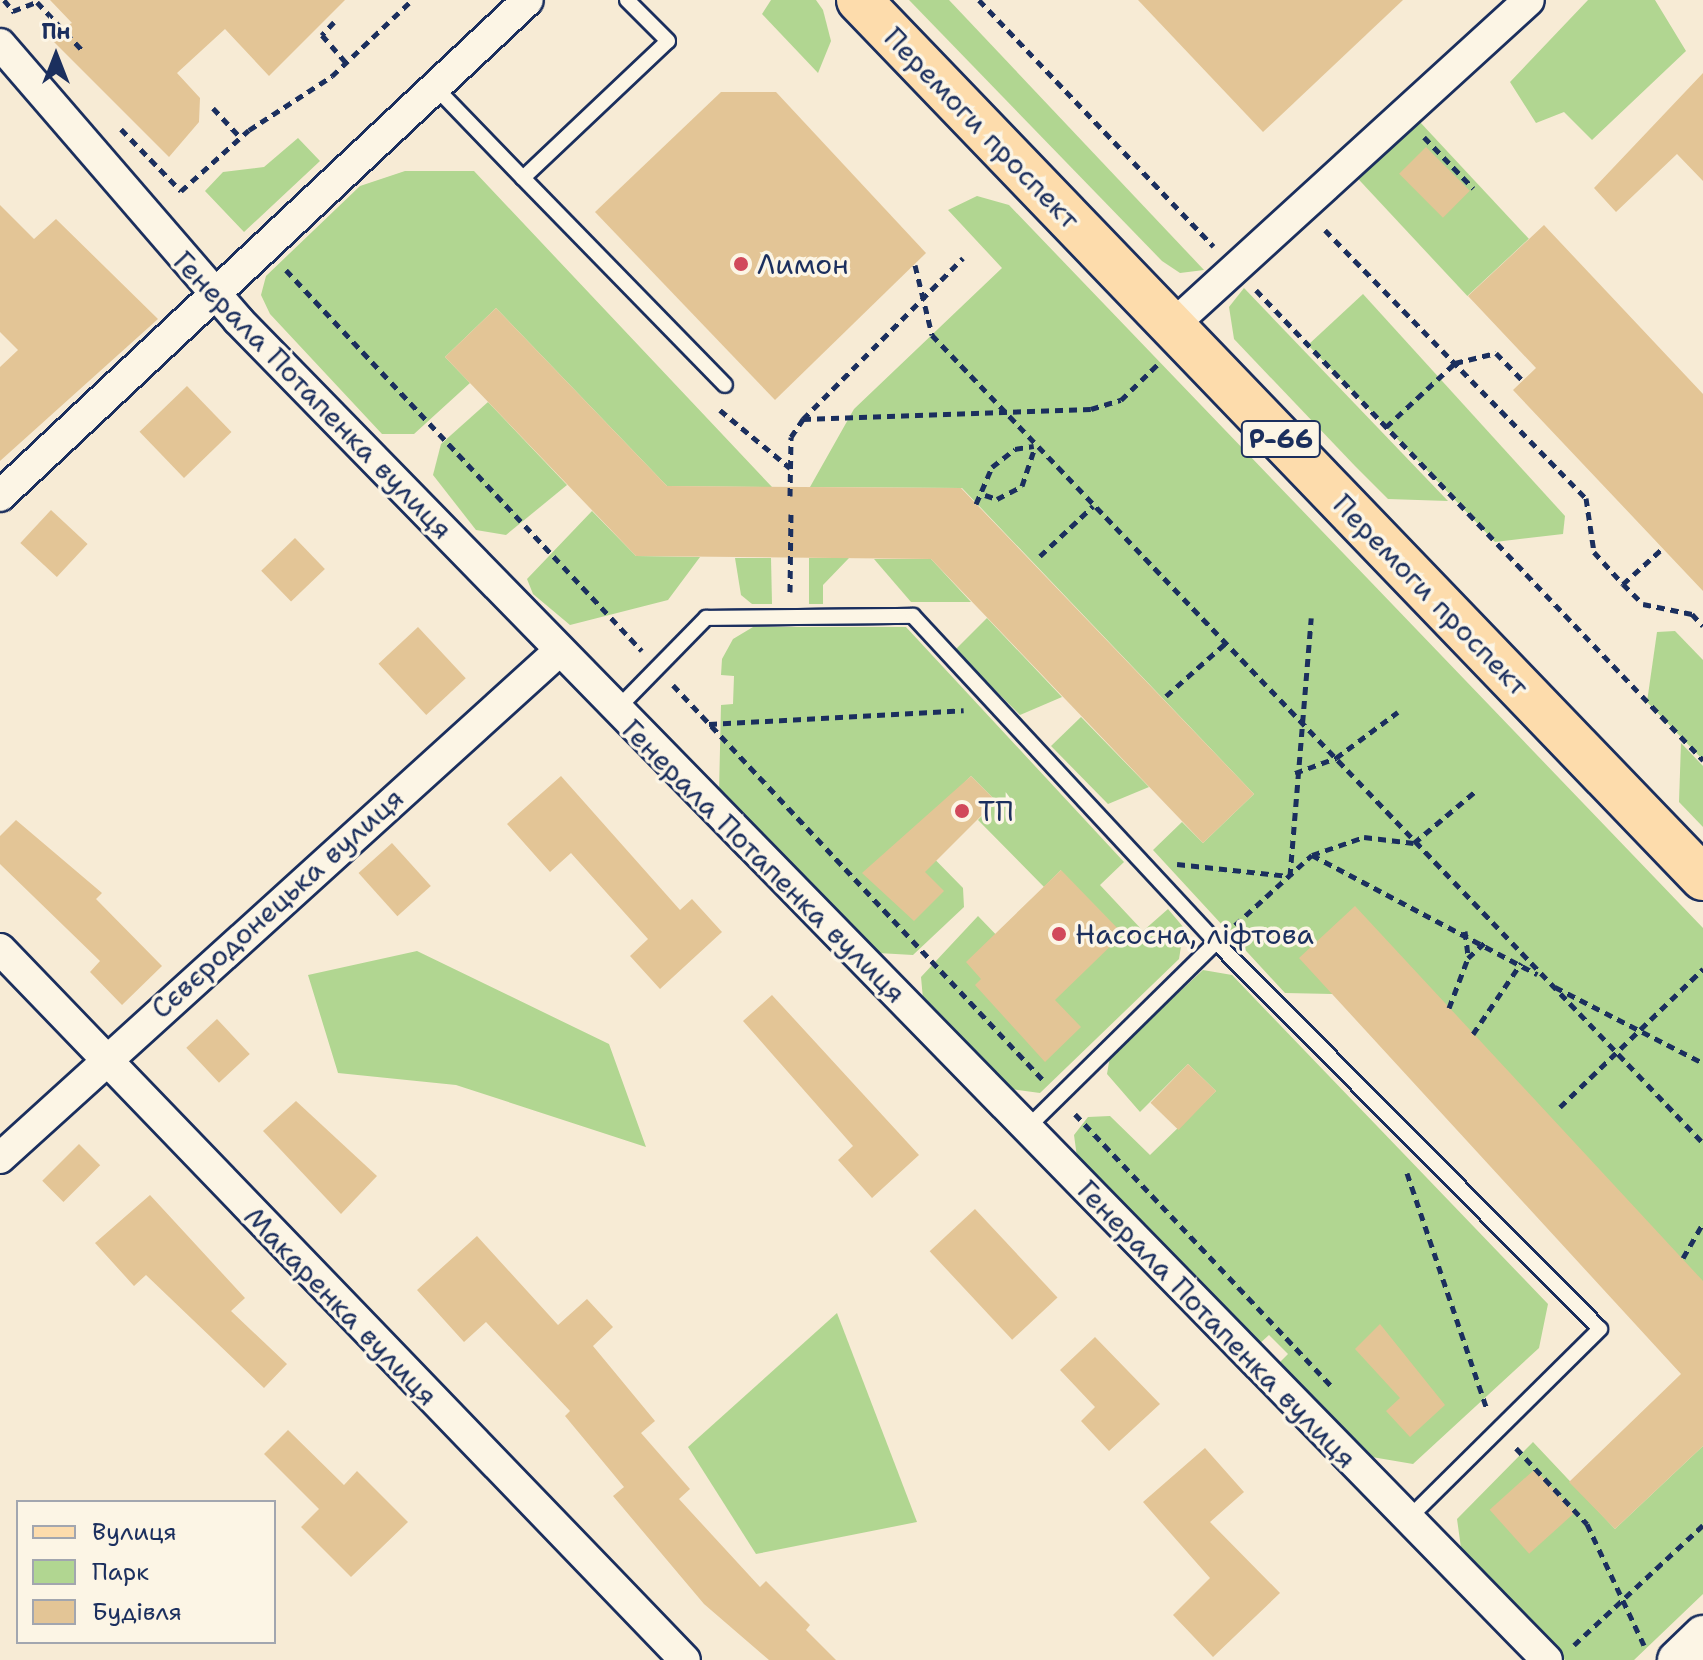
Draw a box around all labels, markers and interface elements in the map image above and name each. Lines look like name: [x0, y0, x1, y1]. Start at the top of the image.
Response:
north arrow: [16, 16, 96, 96]
text: Пн: [41, 17, 71, 46]
street label: Перемоги проспект: [877, 20, 1087, 236]
street label: Генерала Потапенка вулиця: [166, 244, 460, 546]
place label: Лимон: [757, 247, 849, 281]
marker: Лимон: [732, 255, 750, 273]
road number: Р-66: [1239, 417, 1323, 461]
street label: Перемоги проспект: [1326, 487, 1536, 703]
street label: Генерала Потапенка вулиця: [615, 712, 913, 1010]
street label: Сєвєродонецька вулиця: [144, 781, 410, 1025]
place label: ТП: [978, 794, 1014, 828]
marker: ТП: [953, 802, 971, 820]
place label: Насосна, ліфтова: [1075, 917, 1314, 951]
marker: Насосна, ліфтова: [1050, 925, 1068, 943]
street label: Генерала Потапенка вулиця: [1070, 1173, 1364, 1475]
street label: Макаренка вулиця: [237, 1200, 445, 1412]
legend: [16, 1500, 276, 1644]
text: Вулиця: [92, 1516, 177, 1548]
text: Парк: [92, 1556, 149, 1588]
text: Будівля: [92, 1596, 182, 1628]

